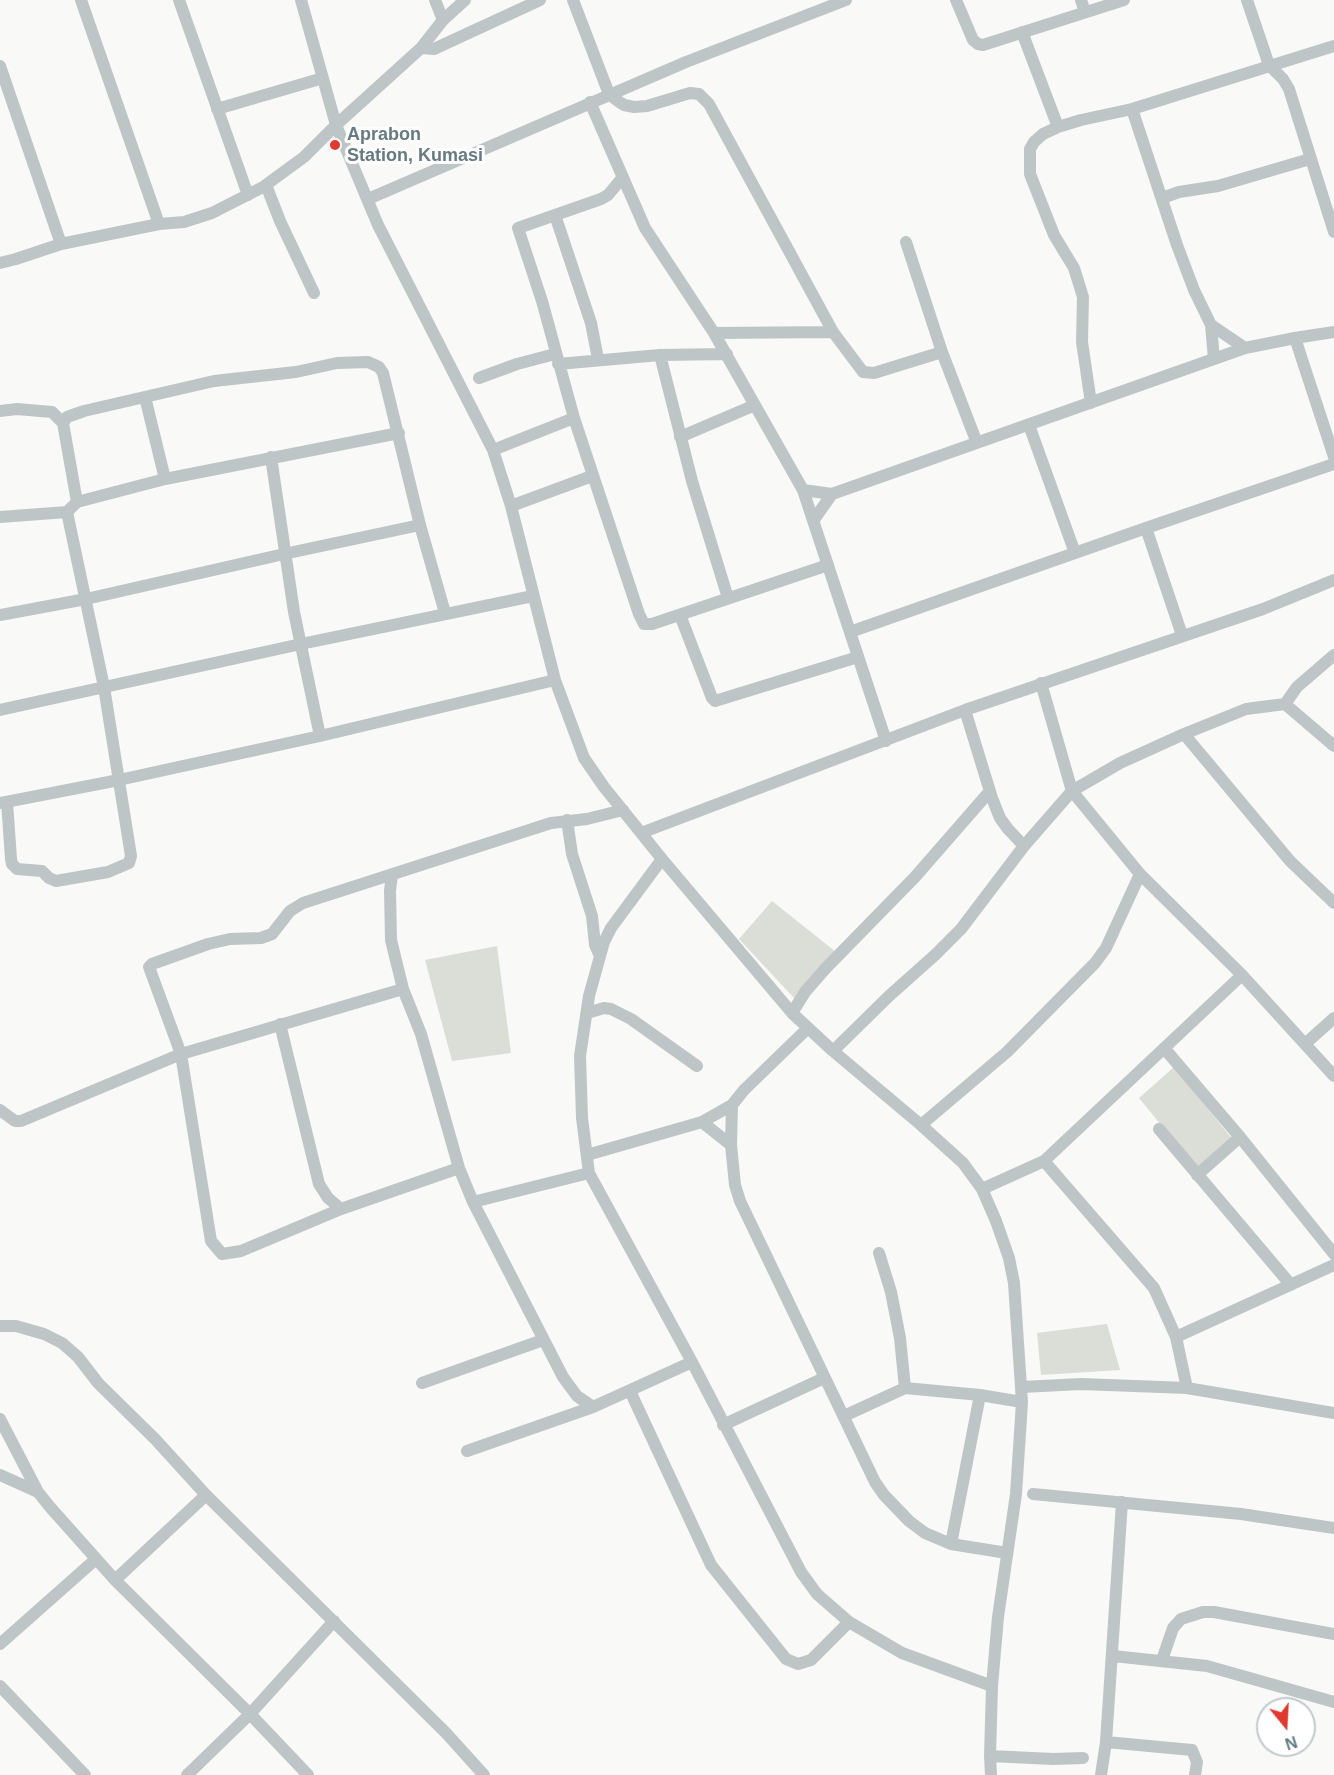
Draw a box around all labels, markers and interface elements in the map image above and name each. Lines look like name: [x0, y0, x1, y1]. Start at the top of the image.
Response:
place label: Aprabon Station, Kumasi: [347, 124, 483, 166]
marker: Aprabon Station, Kumasi: [328, 138, 342, 152]
north arrow: [1256, 1697, 1316, 1757]
text: N: [1283, 1733, 1299, 1753]

